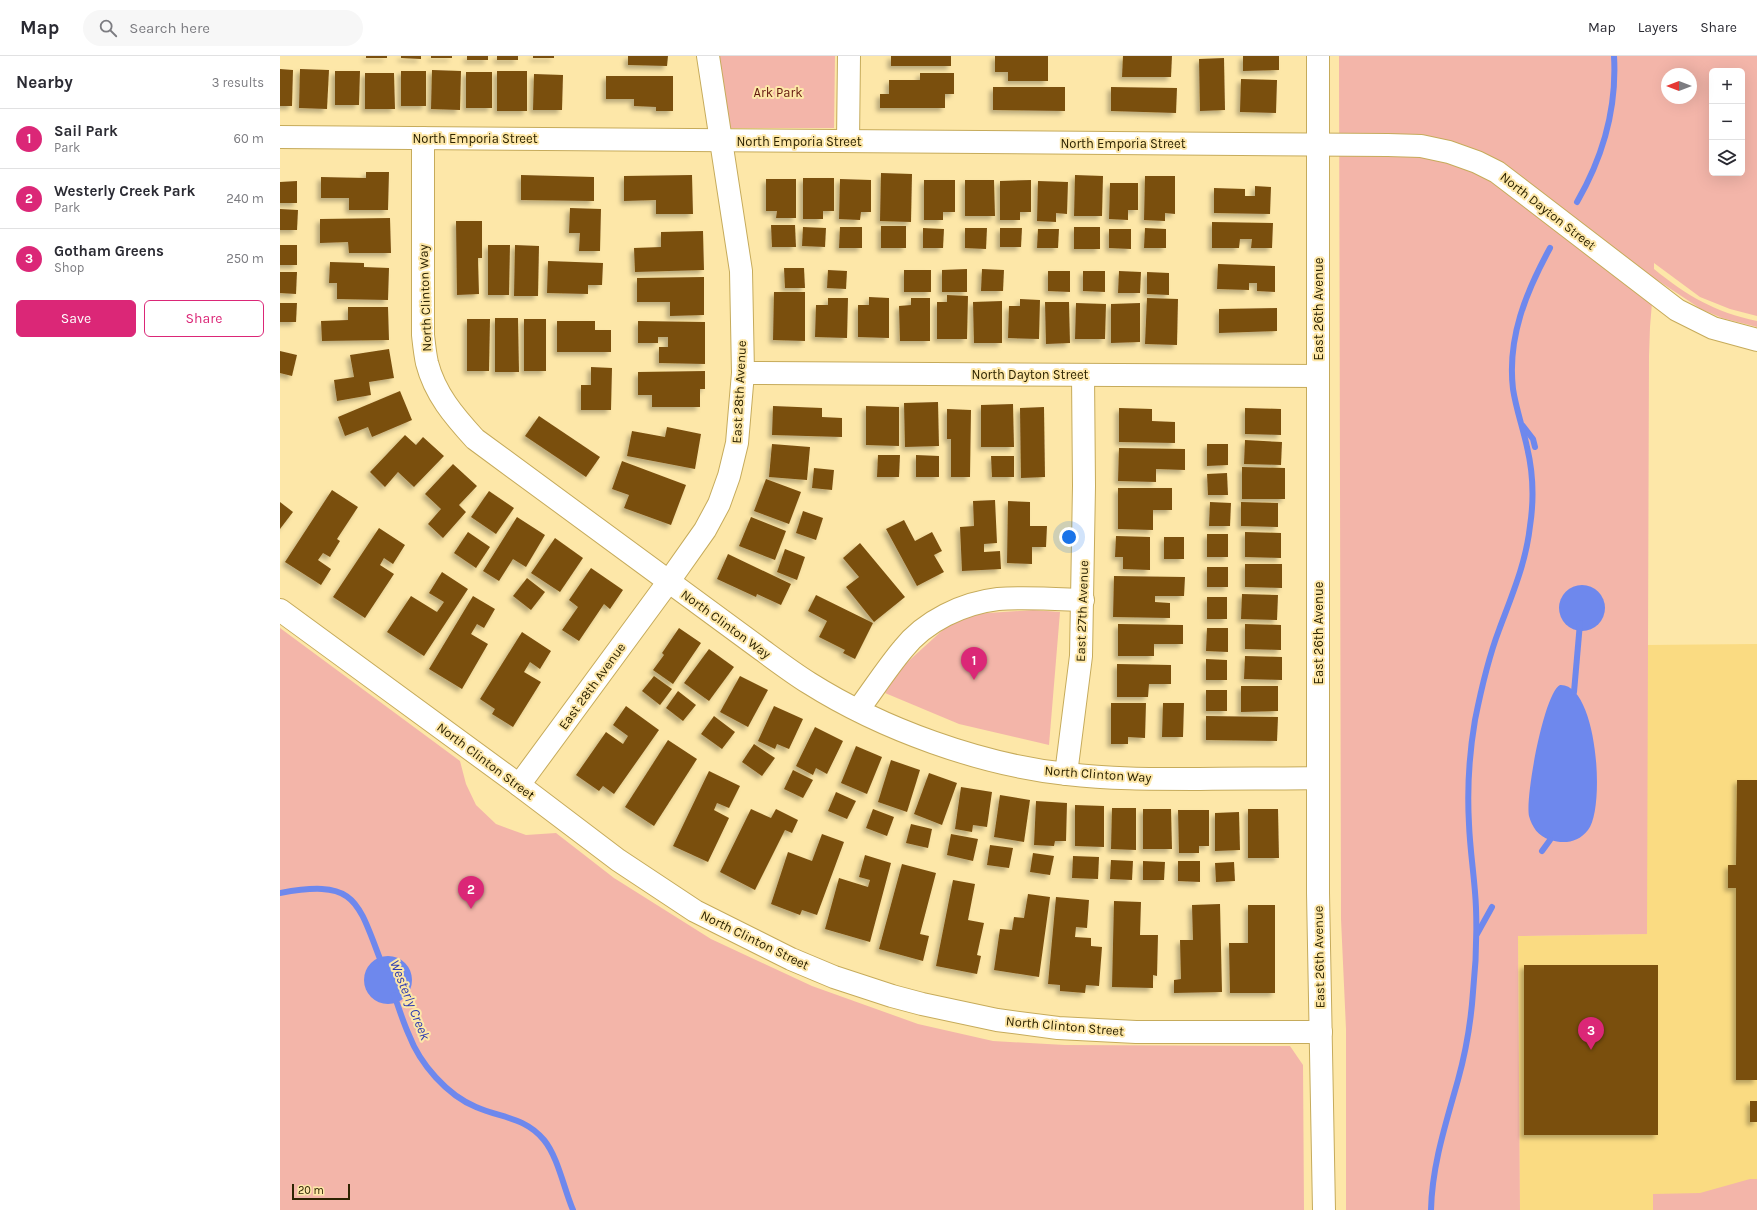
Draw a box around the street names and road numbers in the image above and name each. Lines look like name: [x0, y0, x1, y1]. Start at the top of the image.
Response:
street label: North Emporia Street: [412, 131, 538, 146]
street label: North Emporia Street: [736, 134, 862, 149]
street label: North Emporia Street: [1060, 136, 1186, 151]
street label: North Dayton Street: [1497, 169, 1599, 253]
street label: North Clinton Way: [416, 244, 434, 352]
street label: East 26th Avenue: [1311, 257, 1326, 360]
street label: East 28th Avenue: [729, 340, 749, 444]
street label: North Dayton Street: [972, 367, 1089, 382]
street label: East 27th Avenue: [1073, 560, 1091, 662]
street label: East 26th Avenue: [1311, 581, 1326, 684]
street label: North Clinton Way: [678, 586, 774, 662]
street label: East 28th Avenue: [556, 640, 629, 732]
street label: North Clinton Street: [434, 719, 538, 803]
street label: North Clinton Way: [1044, 763, 1152, 785]
street label: East 26th Avenue: [1311, 905, 1327, 1009]
street label: North Clinton Street: [698, 907, 812, 973]
street label: North Clinton Street: [1005, 1013, 1125, 1039]

